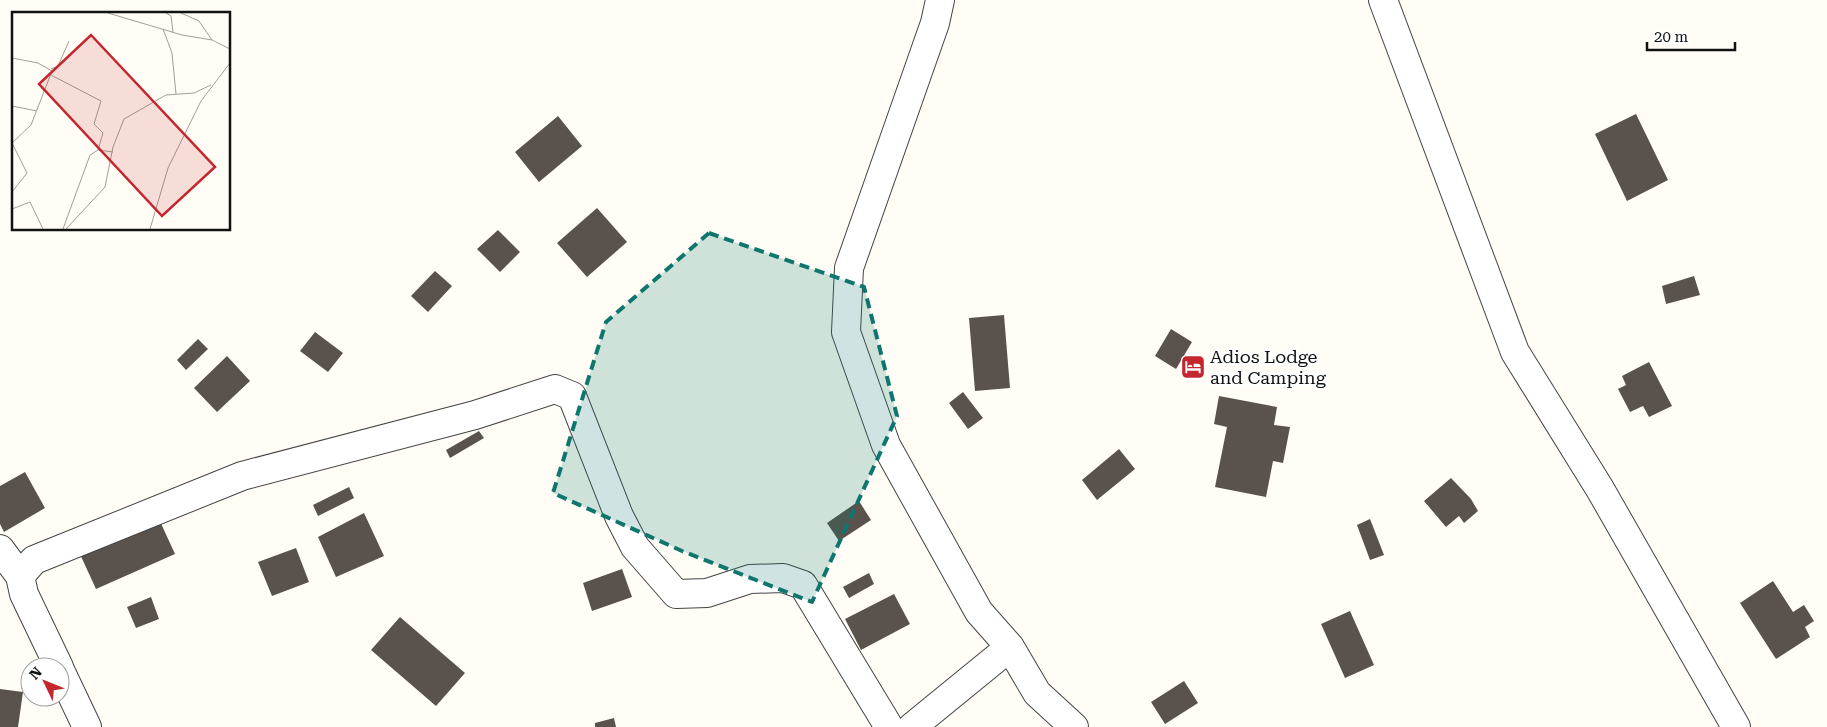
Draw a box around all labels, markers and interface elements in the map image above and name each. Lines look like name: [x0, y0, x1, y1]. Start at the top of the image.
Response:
inset map: [12, 12, 230, 230]
scale bar: [1647, 20, 1734, 52]
text: 20 m: [1654, 28, 1689, 46]
place label: Adios Lodge and Camping: [1210, 346, 1327, 388]
hotel icon: Adios Lodge and Camping: [1180, 354, 1206, 380]
north arrow: [20, 657, 70, 707]
text: N: [26, 664, 45, 683]

